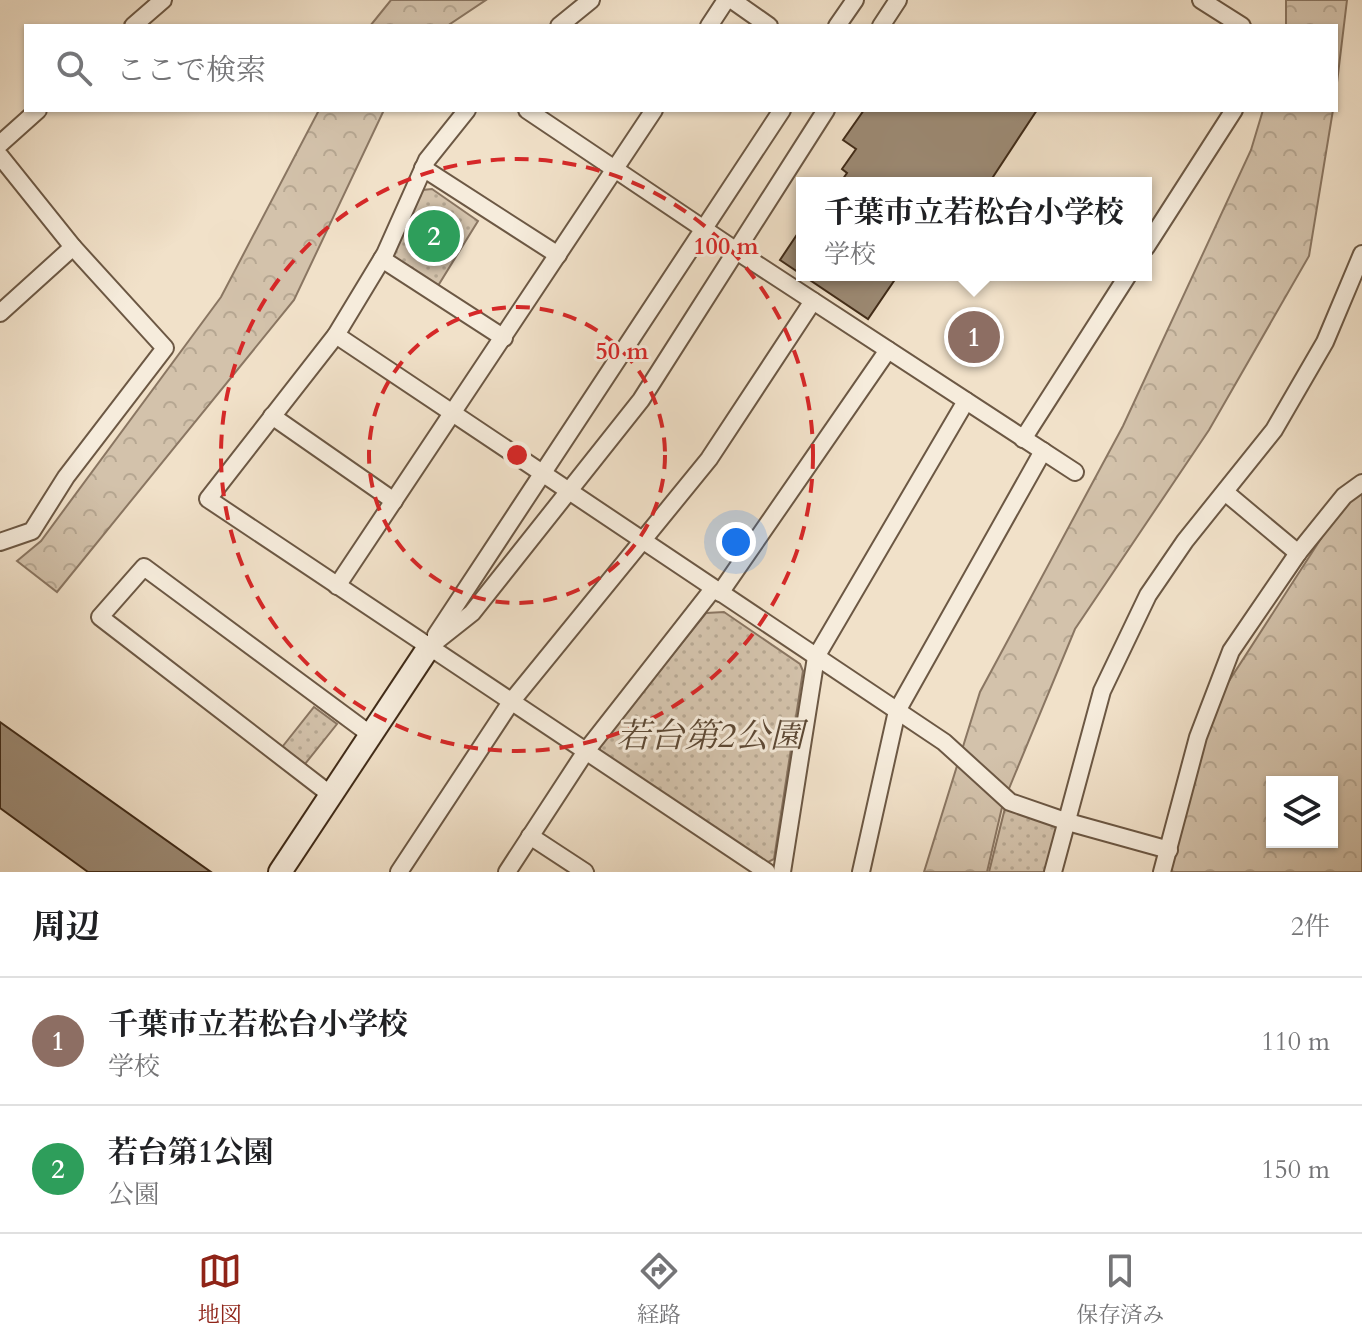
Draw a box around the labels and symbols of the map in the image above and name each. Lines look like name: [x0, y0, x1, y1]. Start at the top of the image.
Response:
pin: 2: [408, 206, 460, 266]
text: 100 m: [693, 230, 760, 263]
pin: 1: [948, 307, 1000, 367]
text: 50 m: [595, 335, 649, 368]
centre of rings: [503, 441, 531, 469]
your location: [716, 522, 756, 562]
park label: 若台第2公園: [616, 713, 809, 759]

